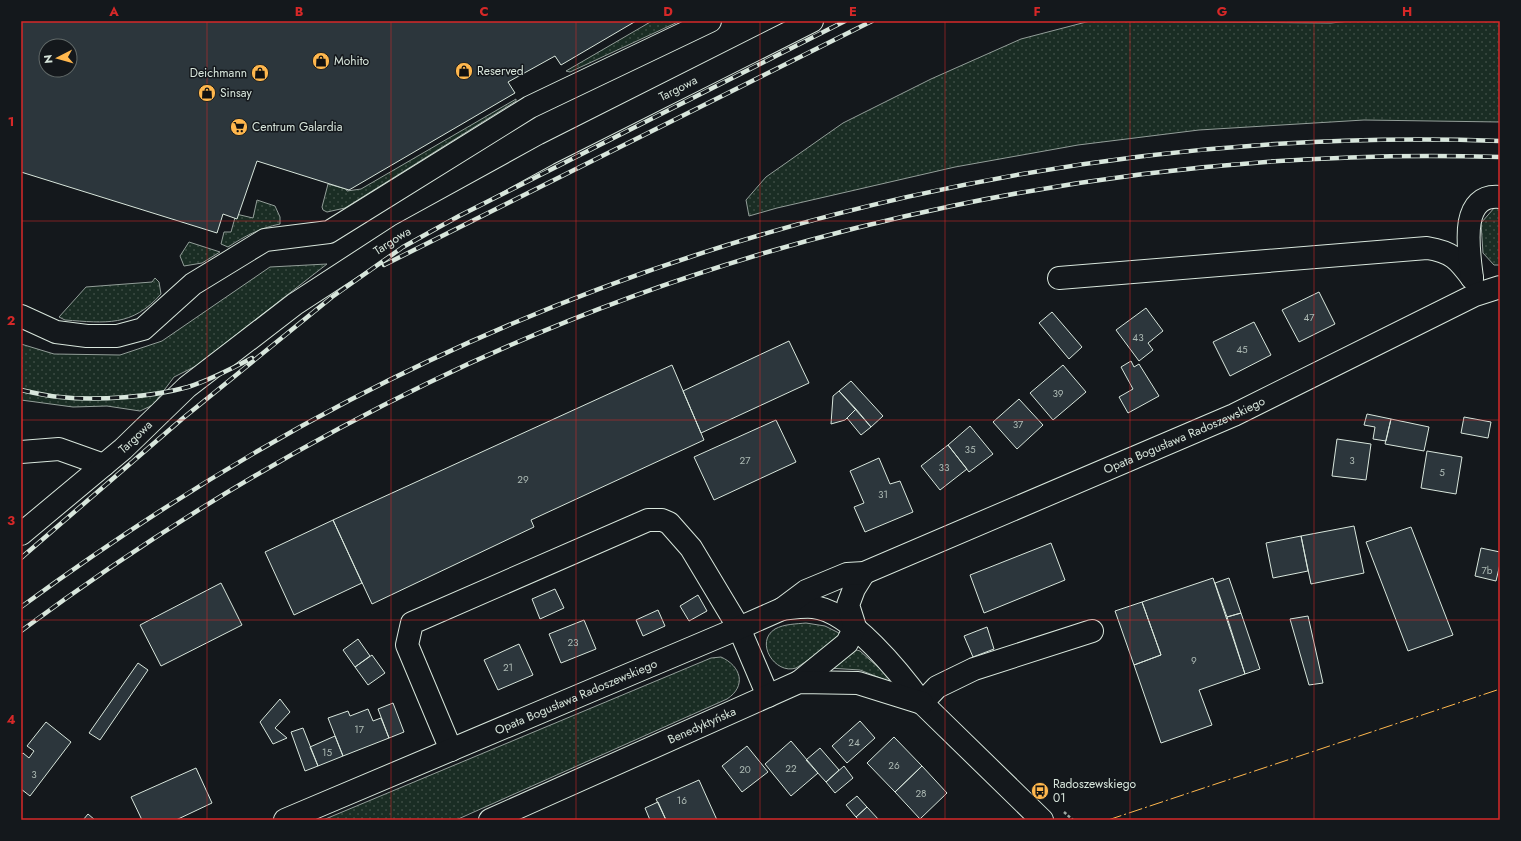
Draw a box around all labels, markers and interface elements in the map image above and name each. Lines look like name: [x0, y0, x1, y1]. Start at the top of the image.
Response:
text: A: [108, 2, 119, 21]
text: B: [295, 2, 304, 21]
text: C: [479, 2, 489, 21]
text: D: [663, 2, 673, 21]
text: E: [849, 2, 857, 21]
text: F: [1033, 2, 1041, 21]
text: G: [1217, 2, 1228, 21]
text: H: [1402, 2, 1412, 21]
north arrow: [38, 38, 78, 78]
shop icon: Mohito: [311, 51, 331, 71]
place label: Mohito: [334, 52, 370, 70]
text: N: [40, 54, 56, 64]
shop icon: Reserved: [454, 61, 474, 81]
place label: Reserved: [477, 62, 524, 80]
shop icon: Deichmann: [250, 63, 270, 83]
place label: Deichmann: [190, 64, 247, 82]
street label: Targowa: [656, 71, 701, 106]
shop icon: Sinsay: [197, 83, 217, 103]
place label: Sinsay: [220, 84, 253, 102]
text: 1: [8, 112, 14, 131]
supermarket icon: Centrum Galardia: [229, 117, 249, 137]
place label: Centrum Galardia: [252, 118, 343, 136]
street label: Targowa: [370, 222, 414, 260]
house number: 47: [1303, 310, 1315, 325]
text: 2: [7, 311, 15, 330]
house number: 43: [1132, 330, 1144, 345]
house number: 45: [1236, 342, 1248, 357]
house number: 39: [1052, 386, 1064, 401]
street label: Opata Bogusława Radoszewskiego: [1101, 392, 1269, 479]
street label: Targowa: [115, 416, 157, 458]
house number: 37: [1013, 417, 1024, 432]
house number: 35: [964, 442, 976, 457]
house number: 27: [740, 453, 751, 468]
house number: 3: [1349, 453, 1355, 468]
house number: 33: [939, 460, 950, 475]
house number: 5: [1439, 465, 1445, 480]
house number: 29: [517, 472, 529, 487]
house number: 31: [878, 487, 888, 502]
text: 3: [7, 511, 15, 530]
house number: 7b: [1482, 563, 1493, 578]
house number: 23: [567, 635, 579, 650]
house number: 9: [1191, 653, 1197, 668]
street label: Opata Bogusława Radoszewskiego: [492, 654, 660, 739]
house number: 21: [503, 660, 513, 675]
street label: Benedyktyńska: [665, 702, 739, 749]
text: 4: [6, 710, 16, 729]
house number: 17: [354, 722, 365, 737]
house number: 24: [848, 735, 860, 750]
house number: 15: [322, 745, 332, 760]
house number: 26: [888, 758, 900, 773]
house number: 22: [785, 761, 797, 776]
house number: 20: [739, 762, 751, 777]
house number: 3: [31, 767, 37, 782]
place label: Radoszewskiego 01: [1053, 775, 1136, 807]
bus stop icon: Radoszewskiego 01: [1030, 781, 1050, 801]
house number: 28: [915, 786, 927, 801]
house number: 16: [677, 793, 687, 808]

